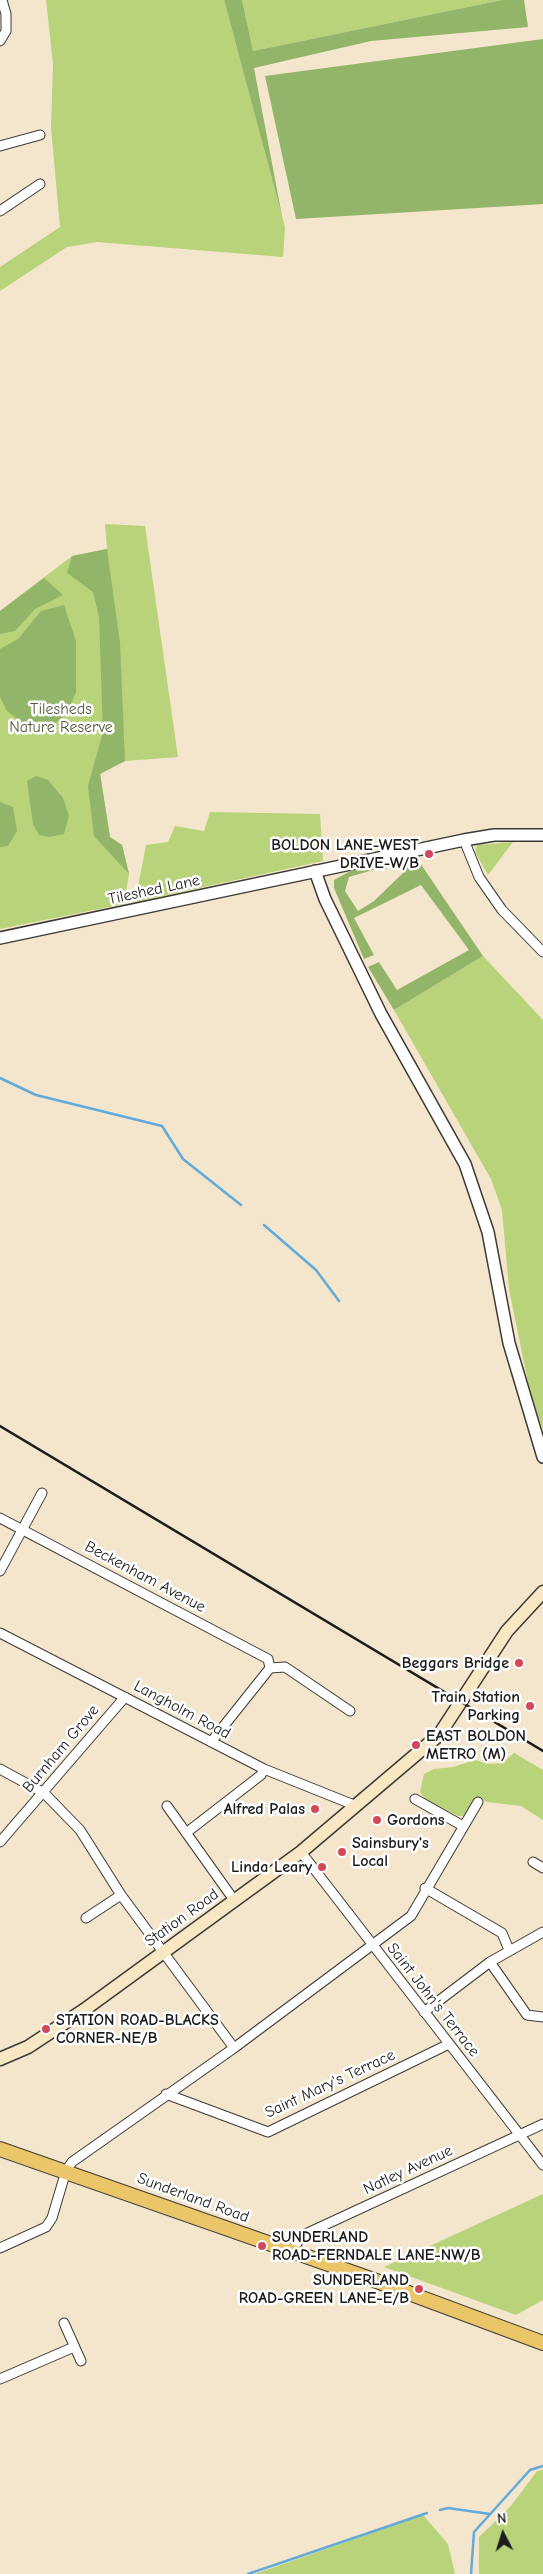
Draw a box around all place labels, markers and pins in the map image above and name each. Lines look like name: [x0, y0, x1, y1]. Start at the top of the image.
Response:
place label: BOLDON LANE-WEST DRIVE-W/B: [271, 835, 419, 873]
marker: BOLDON LANE-WEST DRIVE-W/B: [423, 848, 435, 860]
place label: Beggars Bridge: [402, 1653, 509, 1673]
marker: Beggars Bridge: [513, 1657, 525, 1669]
place label: Train Station Parking: [431, 1687, 520, 1725]
marker: Train Station Parking: [524, 1700, 536, 1712]
place label: EAST BOLDON METRO (M): [426, 1726, 526, 1764]
marker: EAST BOLDON METRO (M): [410, 1739, 422, 1751]
place label: Alfred Palas: [224, 1799, 305, 1819]
marker: Alfred Palas: [309, 1803, 321, 1815]
place label: Gordons: [387, 1810, 445, 1830]
marker: Gordons: [371, 1814, 383, 1826]
place label: Sainsbury's Local: [352, 1833, 429, 1871]
marker: Sainsbury's Local: [336, 1846, 348, 1858]
place label: Linda Leary: [231, 1857, 312, 1877]
marker: Linda Leary: [316, 1861, 328, 1873]
place label: STATION ROAD-BLACKS CORNER-NE/B: [56, 2010, 219, 2048]
marker: STATION ROAD-BLACKS CORNER-NE/B: [40, 2023, 52, 2035]
place label: SUNDERLAND ROAD-FERNDALE LANE-NW/B: [272, 2227, 481, 2265]
marker: SUNDERLAND ROAD-FERNDALE LANE-NW/B: [256, 2240, 268, 2252]
place label: SUNDERLAND ROAD-GREEN LANE-E/B: [239, 2270, 409, 2308]
marker: SUNDERLAND ROAD-GREEN LANE-E/B: [413, 2283, 425, 2295]

